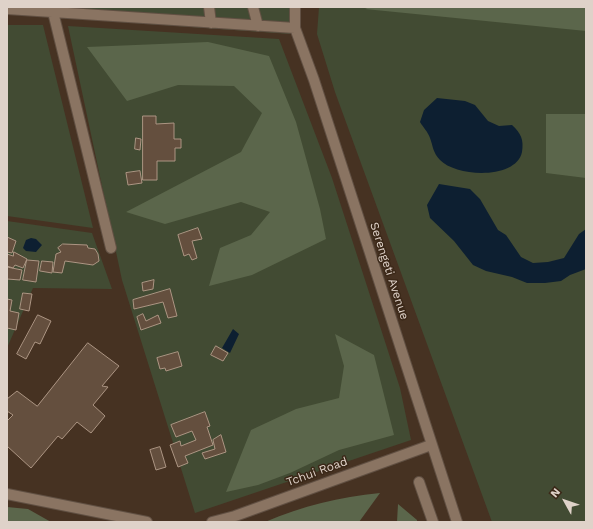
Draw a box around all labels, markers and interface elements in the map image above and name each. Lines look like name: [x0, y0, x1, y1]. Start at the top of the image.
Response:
street label: Serengeti Avenue: [366, 220, 412, 322]
street label: Tchui Road: [284, 454, 350, 490]
north arrow: [545, 481, 585, 521]
text: N: [548, 486, 563, 500]

